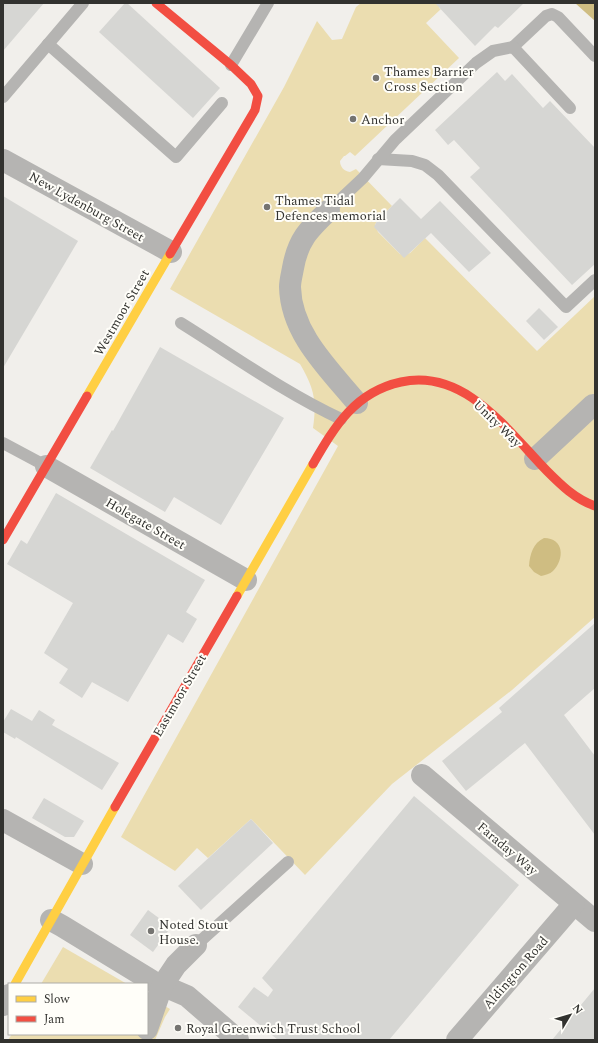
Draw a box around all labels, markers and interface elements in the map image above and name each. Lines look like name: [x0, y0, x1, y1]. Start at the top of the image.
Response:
place label: Thames Barrier Cross Section: [384, 62, 474, 97]
marker: Thames Barrier Cross Section: [371, 73, 381, 83]
place label: Anchor: [361, 110, 404, 130]
marker: Anchor: [348, 114, 358, 124]
street label: New Lydenburg Street: [25, 167, 148, 247]
place label: Thames Tidal Defences memorial: [275, 191, 386, 226]
marker: Thames Tidal Defences memorial: [262, 202, 272, 212]
street label: Westmoor Street: [89, 265, 155, 359]
street label: Unity Way: [468, 395, 527, 453]
street label: Holegate Street: [102, 493, 189, 555]
street label: Eastmoor Street: [148, 650, 212, 741]
street label: Faraday Way: [473, 817, 543, 881]
place label: Noted Stout House.: [159, 915, 229, 950]
marker: Noted Stout House.: [146, 926, 156, 936]
street label: Aldington Road: [478, 932, 553, 1014]
legend: [8, 983, 148, 1035]
text: Slow: [44, 990, 70, 1009]
north arrow: [550, 995, 590, 1035]
text: N: [568, 1000, 587, 1018]
text: Jam: [44, 1010, 65, 1029]
place label: Royal Greenwich Trust School: [186, 1019, 361, 1039]
marker: Royal Greenwich Trust School: [173, 1023, 183, 1033]

